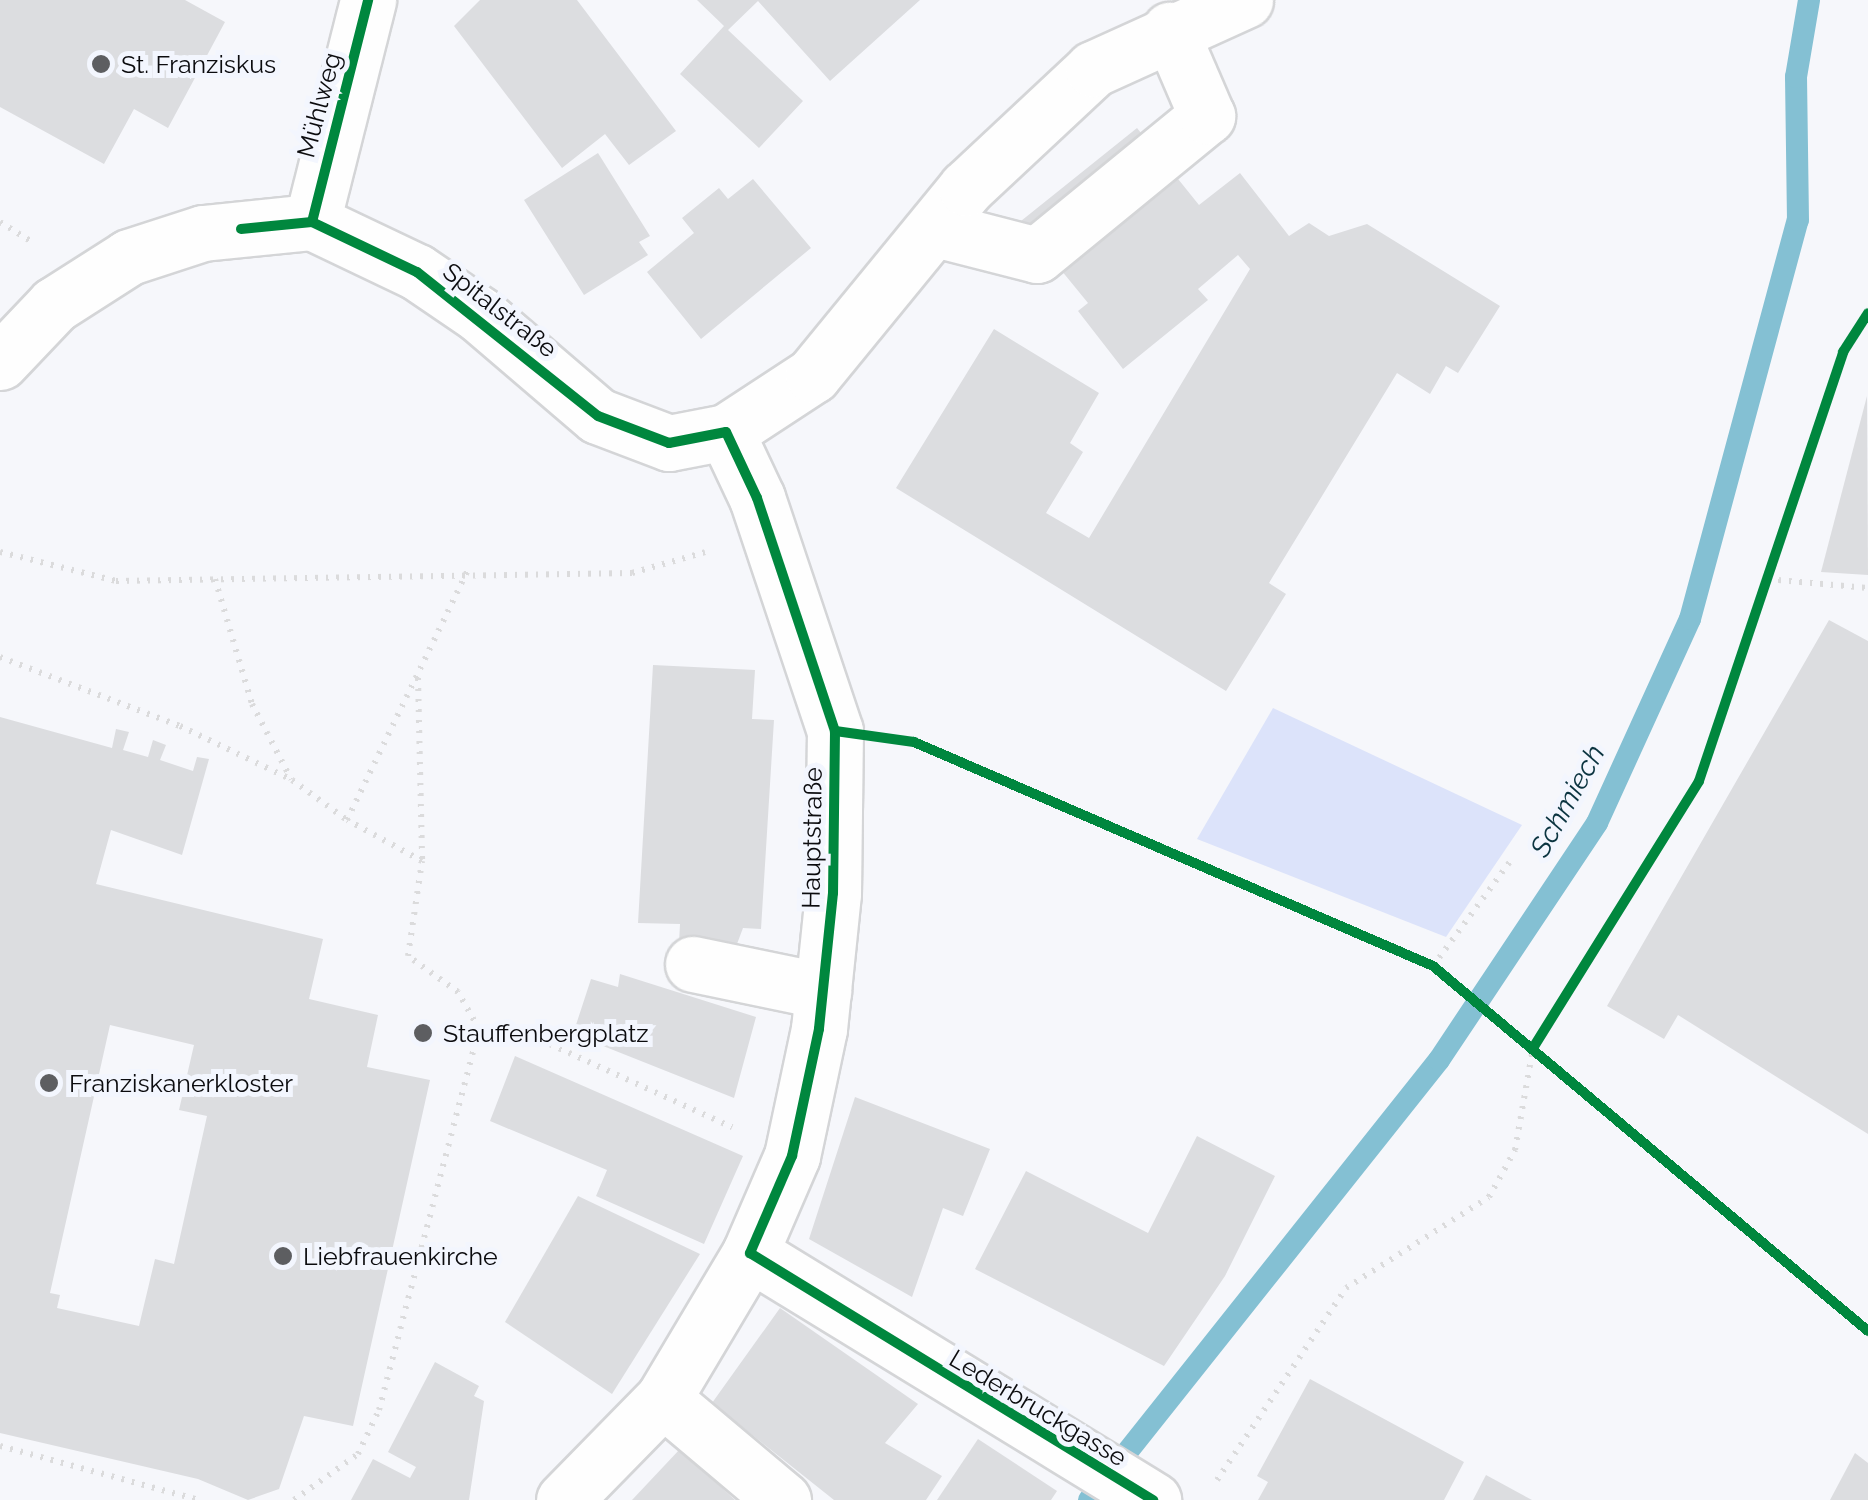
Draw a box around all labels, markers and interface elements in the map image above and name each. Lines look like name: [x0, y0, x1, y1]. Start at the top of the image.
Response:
place label: St. Franziskus: [121, 49, 276, 79]
street label: Mühlweg: [291, 49, 347, 161]
marker: St. Franziskus: [90, 53, 112, 75]
street label: Spitalstraße: [437, 256, 563, 364]
water label: Schmiech: [1524, 739, 1612, 863]
street label: Hauptstraße: [796, 767, 828, 909]
place label: Stauffenbergplatz: [443, 1018, 649, 1048]
marker: Stauffenbergplatz: [412, 1022, 434, 1044]
place label: Franziskanerkloster: [69, 1068, 293, 1098]
marker: Franziskanerkloster: [38, 1072, 60, 1094]
place label: Liebfrauenkirche: [303, 1241, 498, 1271]
marker: Liebfrauenkirche: [272, 1245, 294, 1267]
street label: Lederbruckgasse: [944, 1343, 1132, 1473]

